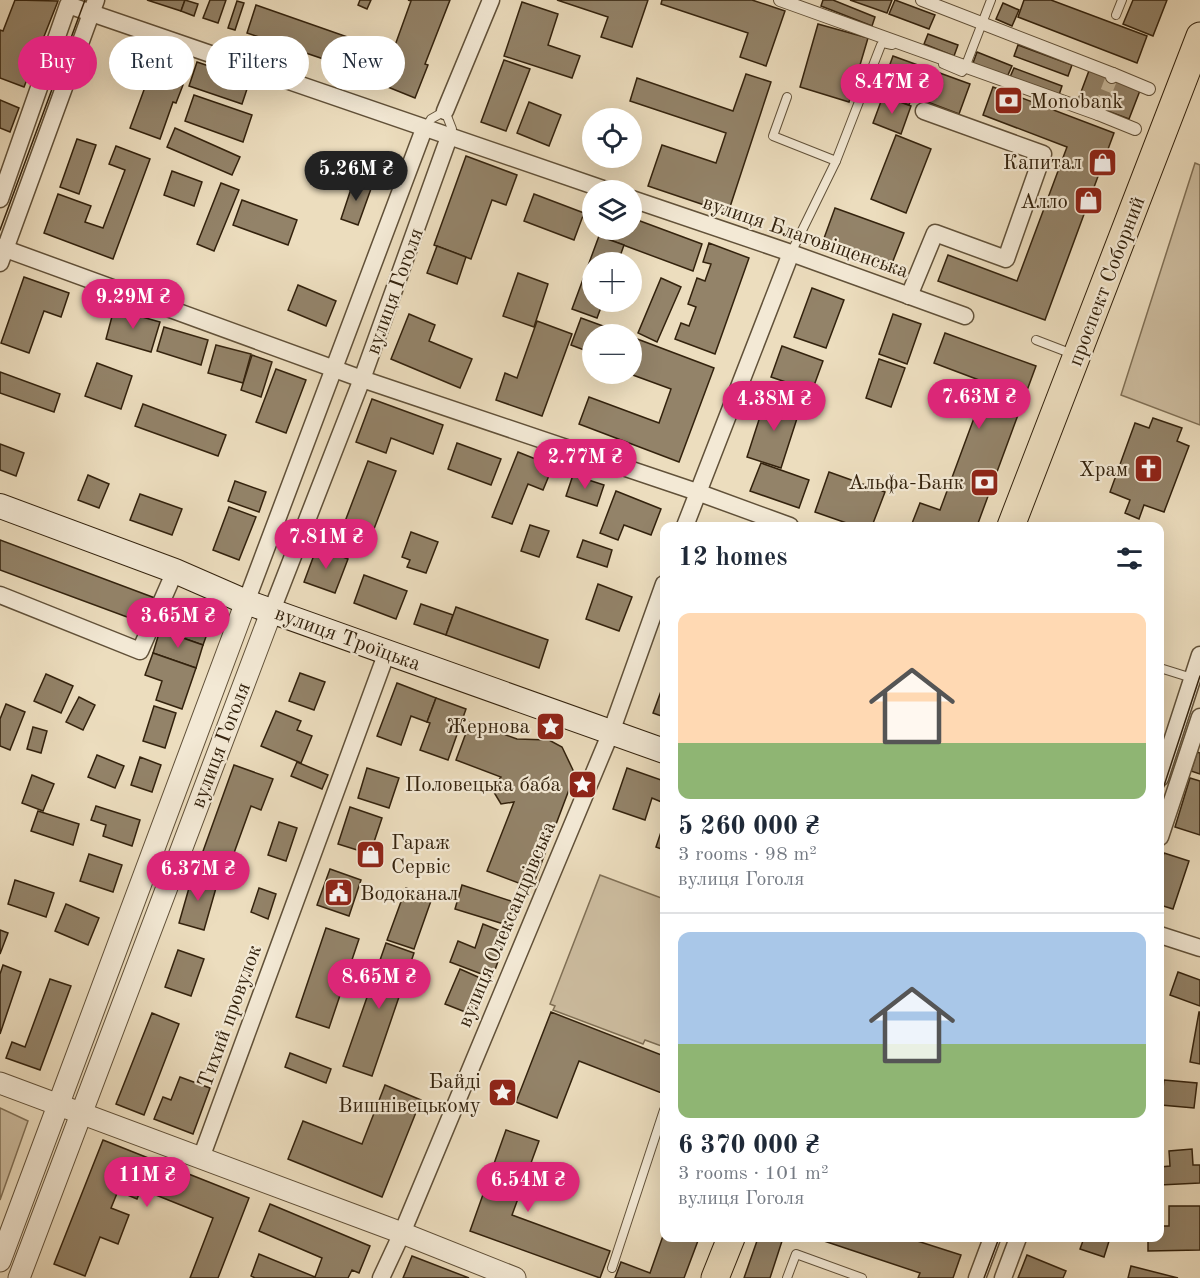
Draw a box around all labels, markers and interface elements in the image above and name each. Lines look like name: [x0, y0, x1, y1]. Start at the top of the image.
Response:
chip: Buy: [18, 36, 97, 90]
chip: Rent: [109, 36, 194, 90]
chip: Filters: [206, 36, 309, 90]
chip: New: [321, 36, 405, 90]
pin: 8.47M ₴: [837, 64, 947, 115]
text: 8.47M ₴: [855, 73, 929, 93]
bank icon: Monobank: [993, 85, 1025, 117]
place label: Monobank: [1030, 92, 1123, 113]
map controls: [582, 108, 642, 384]
button: locate: [582, 108, 642, 168]
shop icon: Капитал: [1087, 146, 1119, 178]
pin: 5.26M ₴: [301, 151, 411, 202]
place label: Капитал: [1003, 153, 1082, 174]
text: 5.26M ₴: [319, 160, 393, 180]
button: layers: [582, 180, 642, 240]
shop icon: Алло: [1073, 185, 1105, 217]
street label: вулиця Благовіщенська: [700, 192, 911, 283]
place label: Алло: [1020, 192, 1068, 213]
street label: проспект Соборний: [1065, 194, 1149, 369]
street label: вулиця Гоголя: [363, 225, 428, 357]
button: +: [582, 252, 642, 312]
pin: 9.29M ₴: [78, 279, 188, 330]
text: 9.29M ₴: [96, 288, 170, 308]
button: −: [582, 324, 642, 384]
pin: 7.63M ₴: [924, 379, 1034, 430]
pin: 4.38M ₴: [719, 381, 829, 432]
text: 7.63M ₴: [942, 388, 1016, 408]
text: 4.38M ₴: [737, 390, 811, 410]
pin: 2.77M ₴: [530, 439, 640, 490]
text: 2.77M ₴: [548, 448, 622, 468]
church icon: Храм: [1133, 453, 1165, 485]
place label: Храм: [1079, 460, 1128, 481]
bank icon: Альфа-Банк: [969, 466, 1001, 498]
place label: Альфа-Банк: [848, 473, 964, 494]
pin: 7.81M ₴: [271, 519, 381, 570]
text: 7.81M ₴: [289, 528, 363, 548]
icon: filters: [1113, 542, 1146, 575]
text: 12 homes: [678, 545, 787, 571]
pin: 3.65M ₴: [123, 598, 233, 649]
street label: вулиця Троїцька: [272, 603, 423, 676]
text: 3.65M ₴: [141, 607, 215, 627]
icon: home: [858, 652, 966, 760]
street label: вулиця Гоголя: [188, 680, 255, 811]
place icon: Жернова: [535, 710, 567, 742]
place label: Жернова: [446, 717, 530, 738]
place icon: Половецька баба: [566, 768, 598, 800]
place label: Половецька баба: [405, 775, 561, 796]
text: 5 260 000 ₴: [678, 814, 820, 840]
street label: вулиця Олександрівська: [454, 818, 560, 1031]
place label: Гараж Сервіс: [391, 833, 451, 878]
shop icon: Гараж Сервіс: [354, 838, 386, 870]
text: 3 rooms · 98 m²: [678, 845, 817, 865]
pin: 6.37M ₴: [143, 851, 253, 902]
text: 6.37M ₴: [161, 860, 235, 880]
text: вулиця Гоголя: [678, 870, 804, 890]
public building icon: Водоканал: [323, 877, 355, 909]
place label: Водоканал: [360, 884, 458, 905]
street label: Тихий провулок: [195, 942, 266, 1091]
pin: 8.65M ₴: [324, 959, 434, 1010]
text: 8.65M ₴: [342, 968, 416, 988]
icon: home: [858, 971, 966, 1079]
place label: Байді Вишнівецькому: [338, 1072, 481, 1117]
place icon: Байді Вишнівецькому: [486, 1077, 518, 1109]
text: 6 370 000 ₴: [678, 1133, 820, 1159]
pin: 11M ₴: [105, 1157, 189, 1208]
pin: 6.54M ₴: [473, 1162, 583, 1213]
text: 3 rooms · 101 m²: [678, 1164, 828, 1184]
text: 11M ₴: [118, 1166, 176, 1186]
text: 6.54M ₴: [491, 1171, 565, 1191]
text: вулиця Гоголя: [678, 1189, 804, 1209]

